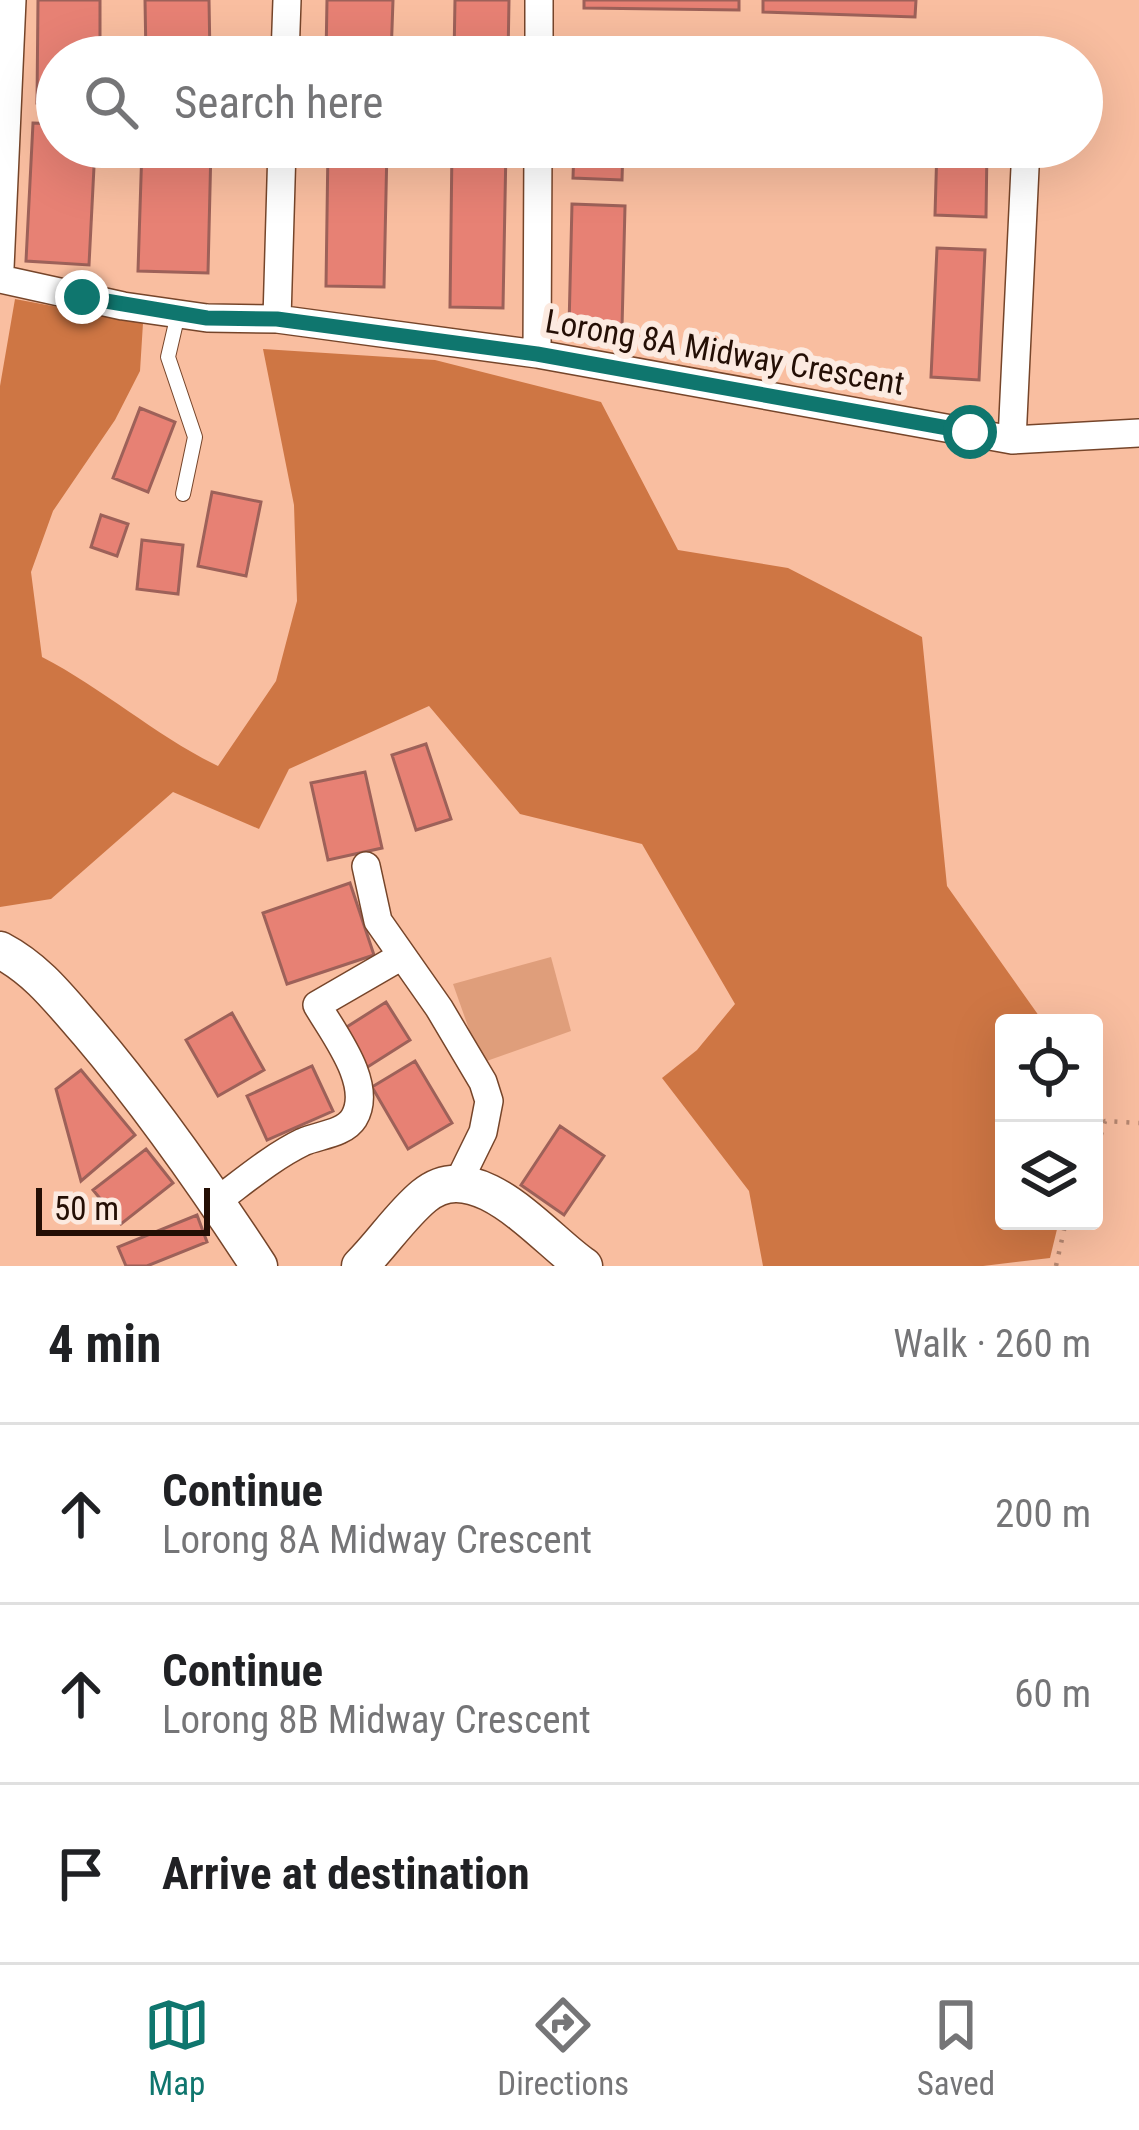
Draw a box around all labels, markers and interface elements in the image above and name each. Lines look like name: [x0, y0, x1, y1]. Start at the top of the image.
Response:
search box: [36, 36, 1103, 168]
icon: search: [78, 69, 144, 135]
text: Search here: [174, 76, 383, 129]
route end: [55, 270, 109, 324]
street label: Lorong 8A Midway Crescent: [542, 301, 908, 403]
route start: [943, 405, 997, 459]
map controls: [995, 1014, 1103, 1230]
button: locate: [995, 1014, 1103, 1122]
button: layers: [995, 1122, 1103, 1230]
scale bar: [36, 1182, 210, 1235]
text: 50 m: [54, 1189, 119, 1228]
text: 4 min: [48, 1315, 161, 1374]
text: Walk · 260 m: [893, 1321, 1091, 1367]
text: Continue: [162, 1464, 323, 1517]
icon: ahead: [48, 1481, 114, 1547]
text: 200 m: [995, 1491, 1091, 1537]
text: Lorong 8A Midway Crescent: [162, 1517, 592, 1563]
text: Continue: [162, 1644, 323, 1697]
icon: ahead: [48, 1661, 114, 1727]
text: 60 m: [1014, 1671, 1091, 1717]
text: Lorong 8B Midway Crescent: [162, 1697, 591, 1743]
icon: arrive: [48, 1841, 114, 1907]
text: Arrive at destination: [162, 1847, 530, 1900]
tab: Map: [144, 1992, 210, 2103]
tab: Directions: [497, 1992, 629, 2103]
tab: Saved: [917, 1992, 995, 2103]

